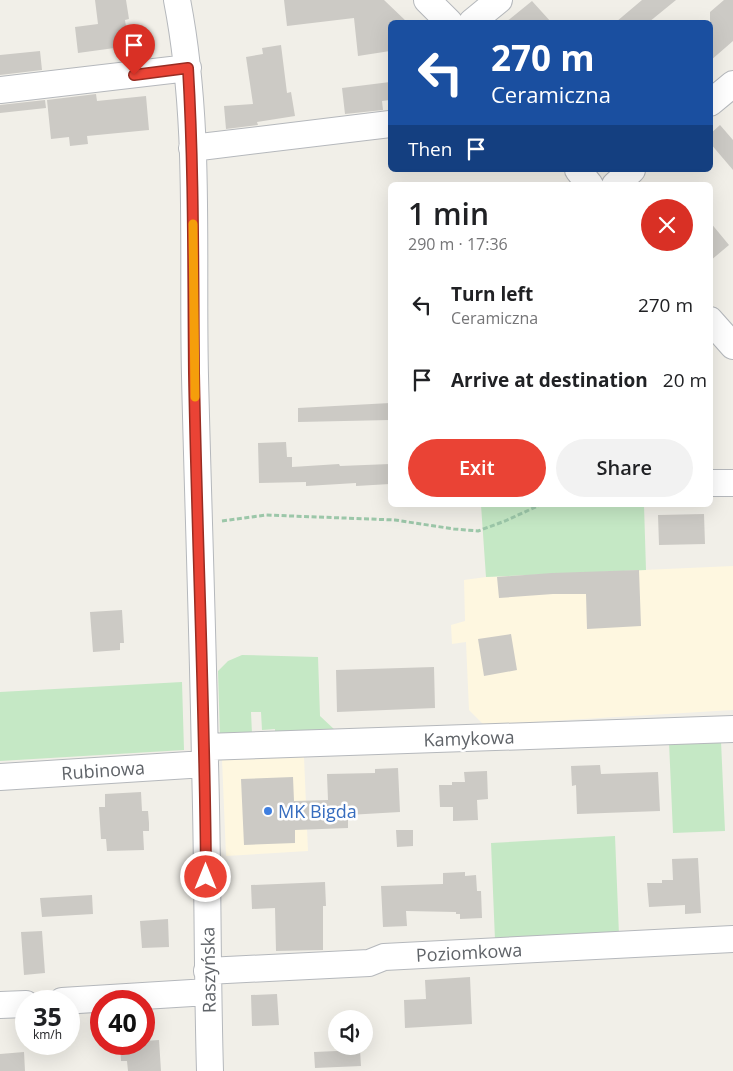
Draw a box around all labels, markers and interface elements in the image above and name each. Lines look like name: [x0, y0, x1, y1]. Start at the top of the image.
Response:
pin: [113, 24, 155, 75]
icon: arrive: [120, 31, 148, 59]
text: 270 m: [491, 34, 595, 81]
icon: left: [408, 40, 473, 105]
text: Ceramiczna: [491, 79, 611, 109]
icon: arrive: [462, 135, 490, 163]
text: Then: [408, 136, 452, 162]
text: 1 min: [408, 193, 489, 234]
button: close: [641, 199, 693, 251]
text: 290 m · 17:36: [408, 233, 508, 255]
text: Turn left: [451, 281, 533, 307]
icon: left: [408, 291, 436, 319]
text: 270 m: [638, 292, 693, 318]
text: Ceramiczna: [451, 307, 538, 329]
icon: arrive: [408, 366, 436, 394]
text: Arrive at destination: [451, 367, 648, 393]
text: 20 m: [663, 367, 707, 393]
button: Exit: [408, 439, 546, 497]
button: Share: [556, 439, 693, 497]
street label: Kamykowa: [423, 724, 515, 752]
street label: Rubinowa: [60, 755, 146, 785]
place label: MK Bigda: [278, 799, 357, 823]
marker: MK Bigda: [262, 805, 274, 817]
position arrow: [179, 850, 231, 902]
street label: Raszyńska: [195, 927, 221, 1013]
street label: Poziomkowa: [415, 937, 523, 967]
speed limit sign: 40: [90, 990, 155, 1055]
text: 35: [33, 999, 62, 1033]
map controls: [328, 1010, 373, 1055]
button: sound: [328, 1010, 373, 1055]
text: km/h: [33, 1026, 62, 1043]

